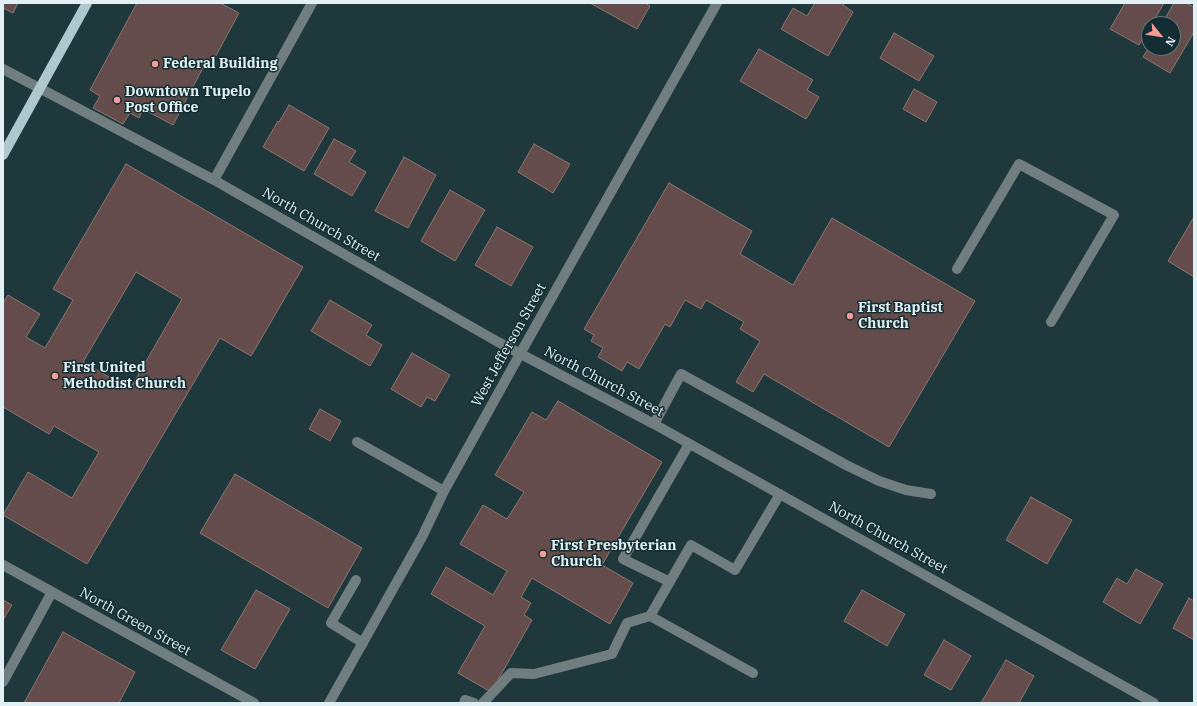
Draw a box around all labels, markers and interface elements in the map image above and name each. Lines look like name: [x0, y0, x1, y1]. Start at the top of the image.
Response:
north arrow: [1141, 16, 1181, 56]
text: N: [1162, 34, 1179, 49]
place label: Federal Building: [163, 56, 278, 72]
marker: Federal Building: [150, 59, 160, 69]
place label: Downtown Tupelo Post Office: [125, 84, 251, 116]
marker: Downtown Tupelo Post Office: [112, 95, 122, 105]
street label: North Church Street: [259, 184, 383, 266]
street label: West Jefferson Street: [468, 280, 550, 410]
place label: First Baptist Church: [858, 300, 943, 332]
marker: First Baptist Church: [845, 311, 855, 321]
street label: North Church Street: [541, 343, 667, 421]
place label: First United Methodist Church: [63, 360, 186, 392]
marker: First United Methodist Church: [50, 371, 60, 381]
street label: North Church Street: [826, 498, 950, 578]
place label: First Presbyterian Church: [551, 538, 677, 570]
marker: First Presbyterian Church: [538, 549, 548, 559]
street label: North Green Street: [76, 584, 194, 660]

